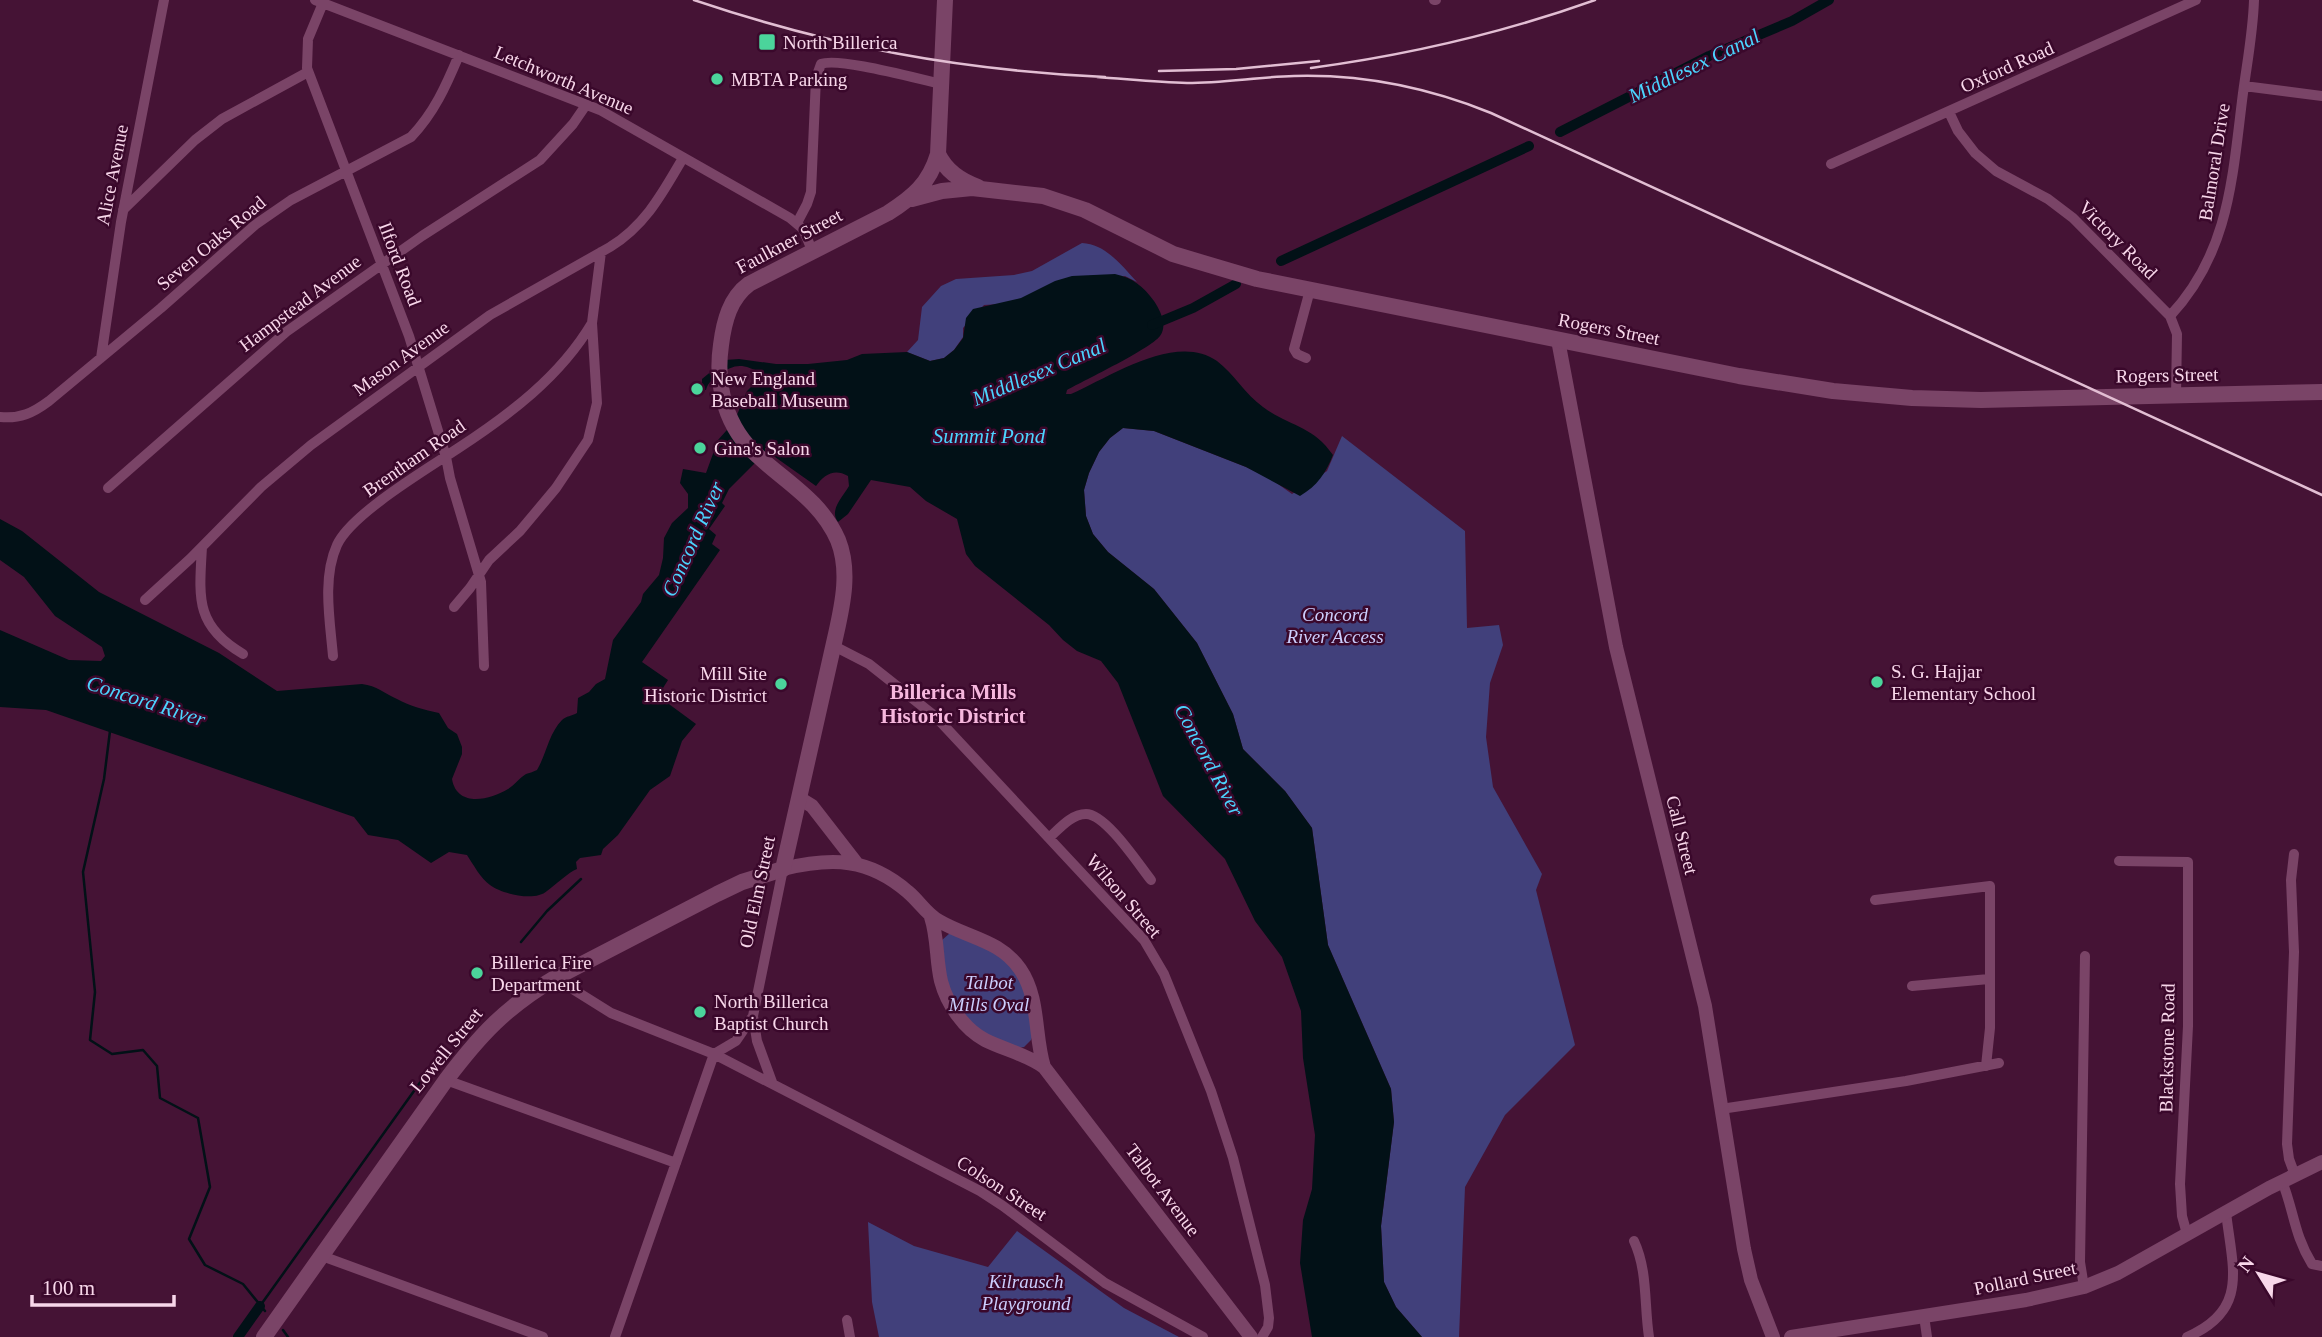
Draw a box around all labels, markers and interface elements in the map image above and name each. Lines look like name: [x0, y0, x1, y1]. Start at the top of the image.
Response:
water label: Middlesex Canal: [1624, 24, 1764, 109]
marker: North Billerica: [757, 32, 777, 52]
place label: North Billerica: [783, 32, 898, 53]
street label: Oxford Road: [1957, 37, 2057, 97]
street label: Letchworth Avenue: [491, 41, 637, 119]
place label: MBTA Parking: [731, 69, 848, 90]
marker: MBTA Parking: [709, 71, 725, 87]
street label: Balmoral Drive: [2194, 102, 2234, 222]
street label: Alice Avenue: [92, 123, 132, 227]
street label: Seven Oaks Road: [153, 191, 270, 294]
street label: Victory Road: [2075, 197, 2162, 284]
street label: Faulkner Street: [733, 204, 846, 278]
street label: Ilford Road: [374, 219, 426, 309]
street label: Hampstead Avenue: [235, 250, 365, 356]
street label: Rogers Street: [1556, 309, 1662, 349]
street label: Mason Avenue: [349, 316, 453, 400]
water label: Middlesex Canal: [968, 333, 1110, 411]
street label: Rogers Street: [2115, 364, 2219, 386]
place label: New England Baseball Museum: [711, 368, 848, 411]
marker: New England Baseball Museum: [689, 381, 705, 397]
street label: Brentham Road: [359, 415, 469, 501]
water label: Summit Pond: [933, 424, 1046, 448]
place label: Gina's Salon: [714, 438, 810, 459]
marker: Gina's Salon: [692, 440, 708, 456]
water label: Concord River: [657, 477, 729, 600]
park label: Concord River Access: [1285, 604, 1384, 647]
place label: S. G. Hajjar Elementary School: [1891, 661, 2036, 704]
place label: Mill Site Historic District: [644, 663, 768, 706]
water label: Concord River: [84, 671, 209, 732]
marker: S. G. Hajjar Elementary School: [1869, 674, 1885, 690]
marker: Mill Site Historic District: [773, 676, 789, 692]
district label: Billerica Mills Historic District: [880, 680, 1026, 728]
water label: Concord River: [1169, 700, 1249, 821]
street label: Call Street: [1662, 793, 1702, 877]
street label: Old Elm Street: [735, 833, 779, 950]
street label: Wilson Street: [1082, 850, 1166, 942]
place label: Billerica Fire Department: [491, 952, 592, 995]
marker: Billerica Fire Department: [469, 965, 485, 981]
park label: Talbot Mills Oval: [948, 972, 1029, 1015]
street label: Blackstone Road: [2155, 983, 2179, 1113]
place label: North Billerica Baptist Church: [714, 991, 829, 1034]
street label: Lowell Street: [405, 1003, 487, 1097]
marker: North Billerica Baptist Church: [692, 1004, 708, 1020]
street label: Talbot Avenue: [1122, 1140, 1204, 1240]
street label: Colson Street: [953, 1151, 1051, 1225]
north arrow: [2224, 1239, 2294, 1309]
text: N: [2233, 1252, 2259, 1276]
street label: Pollard Street: [1972, 1257, 2079, 1299]
scale bar: [32, 1264, 173, 1308]
park label: Kilrausch Playground: [980, 1271, 1071, 1314]
text: 100 m: [42, 1276, 95, 1300]

